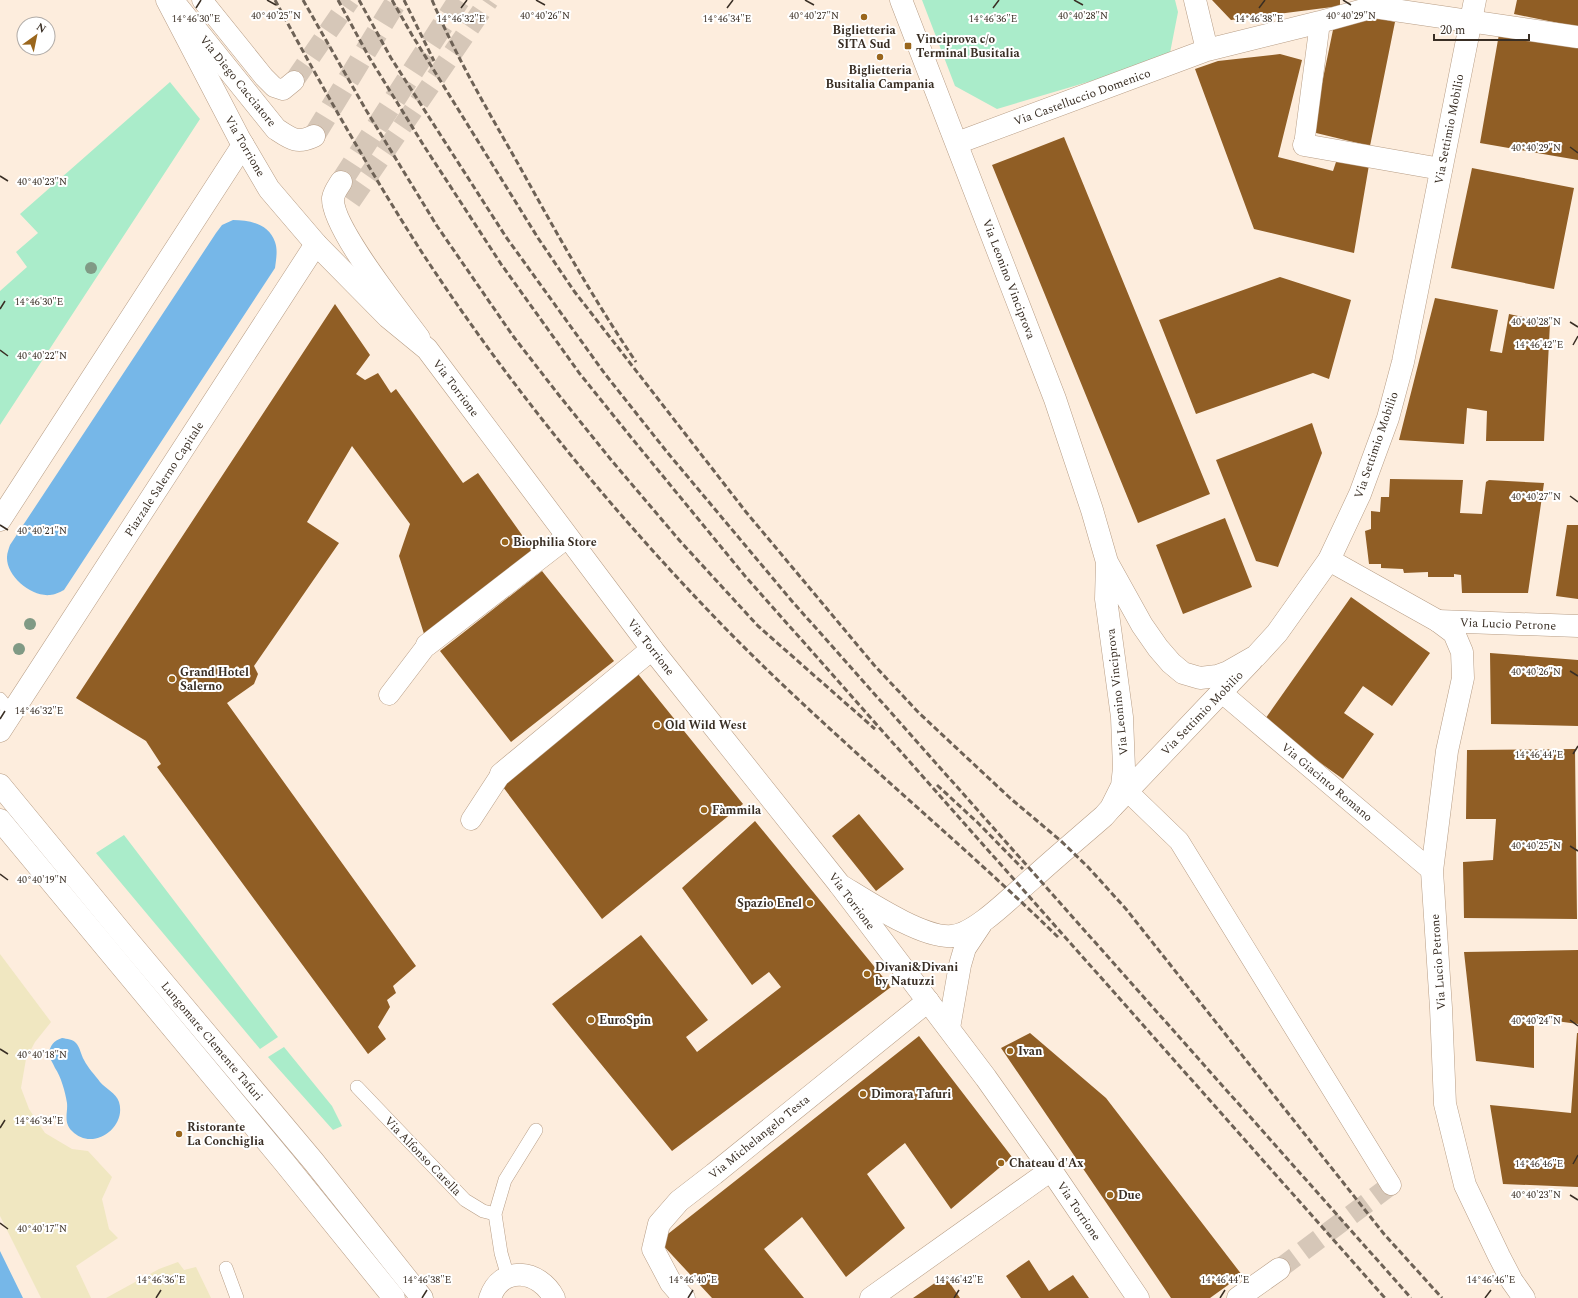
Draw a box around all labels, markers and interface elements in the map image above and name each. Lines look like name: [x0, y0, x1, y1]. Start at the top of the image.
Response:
text: 40°40'25"N: [251, 8, 301, 24]
text: 40°40'26"N: [520, 8, 570, 24]
text: 40°40'27"N: [789, 8, 839, 24]
text: 40°40'28"N: [1058, 8, 1108, 24]
text: 40°40'29"N: [1326, 8, 1376, 24]
text: 14°46'30"E: [172, 11, 220, 27]
text: 14°46'32"E: [437, 11, 485, 27]
text: 14°46'34"E: [703, 11, 751, 27]
text: 14°46'36"E: [969, 11, 1017, 27]
text: 14°46'38"E: [1235, 11, 1283, 27]
marker: Biglietteria SITA Sud: [859, 12, 869, 22]
north arrow: [16, 16, 56, 56]
scale bar: [1434, 16, 1529, 42]
text: N: [33, 18, 50, 38]
place label: Biglietteria SITA Sud: [832, 21, 896, 54]
text: 20 m: [1440, 21, 1465, 40]
place label: Vinciprova c/o Terminal Busitalia: [916, 30, 1021, 63]
street label: Via Diego Cacciatore: [195, 31, 281, 131]
marker: Vinciprova c/o Terminal Busitalia: [903, 41, 913, 51]
marker: Biglietteria Busitalia Campania: [875, 52, 885, 62]
place label: Biglietteria Busitalia Campania: [825, 61, 935, 94]
street label: Via Castelluccio Domenico: [1011, 64, 1153, 131]
street label: Via Settimio Mobilio: [1429, 72, 1469, 186]
street label: Via Torrione: [219, 112, 270, 181]
text: 40°40'29"N: [1511, 140, 1561, 156]
text: 40°40'23"N: [17, 174, 67, 190]
street label: Via Leonino Vinciprova: [977, 216, 1040, 342]
text: 14°46'30"E: [15, 294, 63, 310]
text: 40°40'28"N: [1511, 314, 1561, 330]
text: 14°46'42"E: [1515, 337, 1563, 353]
text: 40°40'22"N: [17, 348, 67, 364]
street label: Via Torrione: [428, 355, 484, 421]
street label: Via Settimio Mobilio: [1349, 389, 1404, 501]
street label: Piazzale Salerno Capitale: [120, 418, 209, 541]
text: 40°40'27"N: [1511, 489, 1561, 505]
text: 40°40'21"N: [17, 523, 67, 539]
place label: Biophilia Store: [513, 533, 597, 552]
marker: Biophilia Store: [500, 537, 510, 547]
street label: Via Lucio Petrone: [1459, 613, 1557, 636]
street label: Via Torrione: [622, 615, 679, 680]
street label: Via Leonino Vinciprova: [1101, 628, 1134, 756]
place label: Grand Hotel Salerno: [180, 663, 249, 696]
text: 40°40'26"N: [1511, 664, 1561, 680]
street label: Via Settimio Mobilio: [1157, 667, 1248, 760]
marker: Grand Hotel Salerno: [167, 674, 177, 684]
text: 14°46'32"E: [15, 703, 63, 719]
place label: Old Wild West: [665, 716, 747, 735]
marker: Old Wild West: [652, 720, 662, 730]
street label: Via Giacinto Romano: [1277, 738, 1377, 826]
text: 14°46'44"E: [1515, 747, 1563, 763]
place label: Fàmmila: [712, 801, 762, 820]
marker: Fàmmila: [699, 805, 709, 815]
text: 40°40'25"N: [1511, 838, 1561, 854]
street label: Via Torrione: [824, 868, 880, 934]
text: 40°40'19"N: [17, 872, 67, 888]
place label: Spazio Enel: [737, 894, 802, 913]
marker: Spazio Enel: [805, 898, 815, 908]
street label: Via Lucio Petrone: [1426, 913, 1451, 1011]
place label: Divani&Divani by Natuzzi: [875, 958, 958, 991]
marker: Divani&Divani by Natuzzi: [862, 969, 872, 979]
street label: Lungomare Clemente Tafuri: [156, 977, 268, 1105]
place label: EuroSpin: [599, 1011, 652, 1030]
text: 40°40'24"N: [1511, 1013, 1561, 1029]
marker: EuroSpin: [586, 1015, 596, 1025]
place label: Ivan: [1018, 1042, 1043, 1061]
marker: Ivan: [1005, 1046, 1015, 1056]
text: 40°40'18"N: [17, 1047, 67, 1063]
place label: Dimora Tafuri: [871, 1085, 951, 1104]
marker: Dimora Tafuri: [858, 1089, 868, 1099]
street label: Via Michelangelo Testa: [705, 1090, 814, 1184]
street label: Via Alfonso Carella: [380, 1112, 466, 1201]
text: 14°46'34"E: [15, 1113, 63, 1129]
place label: Ristorante La Conchiglia: [187, 1118, 265, 1151]
marker: Ristorante La Conchiglia: [174, 1129, 184, 1139]
place label: Chateau d'Ax: [1009, 1154, 1084, 1173]
text: 14°46'46"E: [1515, 1156, 1563, 1172]
marker: Chateau d'Ax: [996, 1158, 1006, 1168]
street label: Via Torrione: [1052, 1178, 1106, 1245]
place label: Due: [1118, 1186, 1141, 1205]
text: 40°40'23"N: [1511, 1187, 1561, 1203]
marker: Due: [1105, 1190, 1115, 1200]
text: 40°40'17"N: [17, 1221, 67, 1237]
text: 14°46'36"E: [137, 1272, 185, 1288]
text: 14°46'38"E: [403, 1272, 451, 1288]
text: 14°46'40"E: [669, 1272, 717, 1288]
text: 14°46'42"E: [935, 1272, 983, 1288]
text: 14°46'44"E: [1201, 1272, 1249, 1288]
text: 14°46'46"E: [1467, 1272, 1515, 1288]

